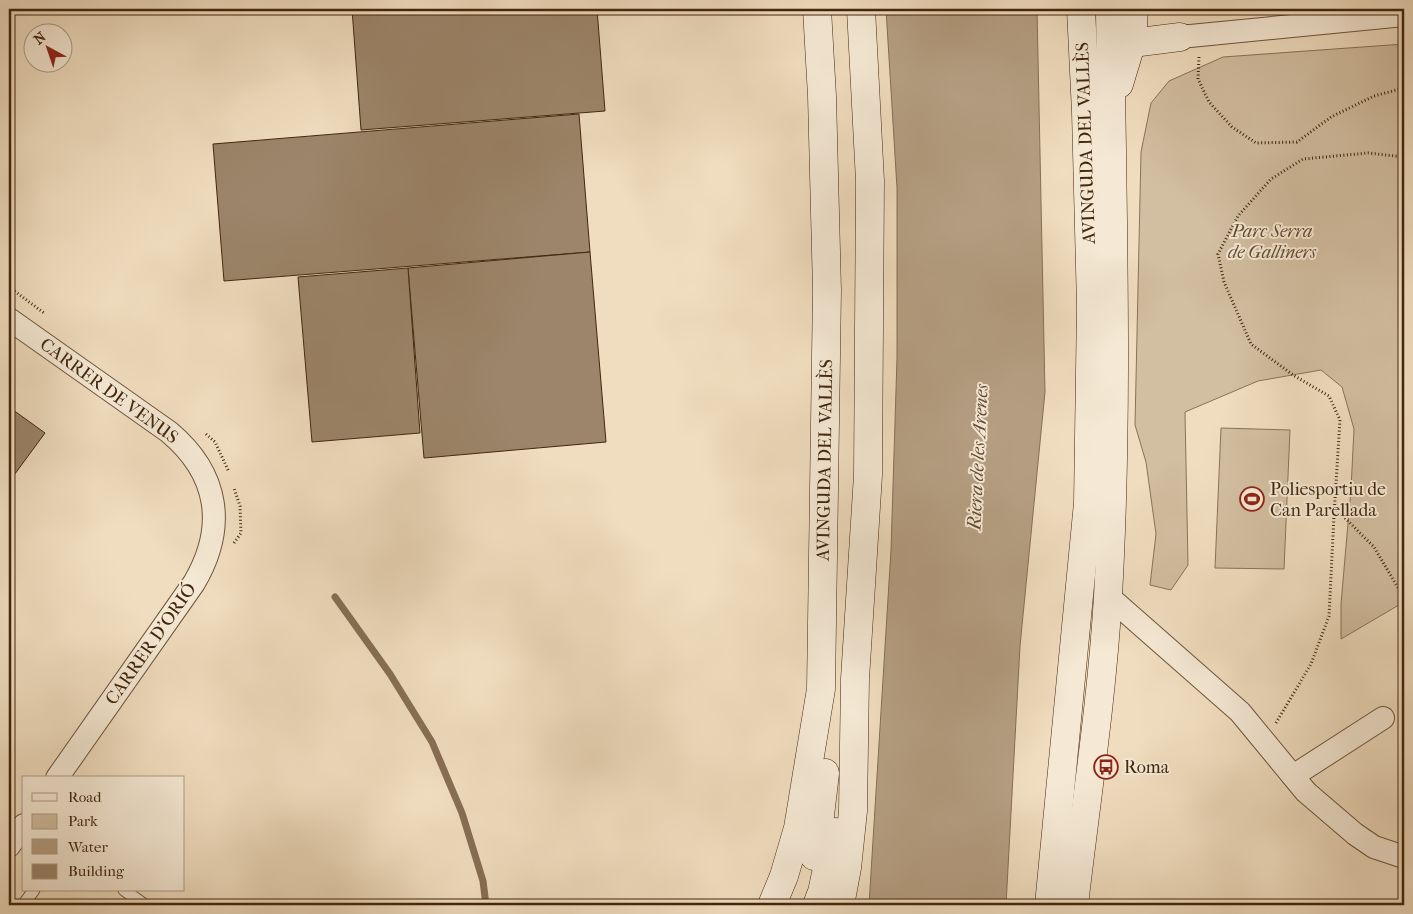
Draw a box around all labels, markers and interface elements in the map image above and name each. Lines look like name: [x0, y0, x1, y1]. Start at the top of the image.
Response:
north arrow: [22, 22, 72, 72]
text: N: [30, 28, 50, 48]
street label: AVINGUDA DEL VALLÈS: [1071, 42, 1100, 245]
park label: Parc Serra de Galliners: [1228, 221, 1316, 263]
street label: CARRER DE VENUS: [36, 334, 182, 448]
street label: AVINGUDA DEL VALLÈS: [812, 359, 837, 562]
water label: Riera de les Arenes: [963, 382, 993, 533]
place label: Poliesportiu de Can Parellada: [1270, 479, 1386, 521]
sports icon: Poliesportiu de Can Parellada: [1239, 486, 1265, 512]
street label: CARRER D'ORIÓ: [100, 578, 201, 709]
bus stop icon: Roma: [1093, 754, 1119, 780]
place label: Roma: [1124, 757, 1170, 778]
legend: [22, 776, 185, 892]
text: Road: [68, 788, 102, 806]
text: Park: [68, 812, 98, 830]
text: Water: [67, 838, 108, 856]
text: Building: [68, 862, 125, 880]

